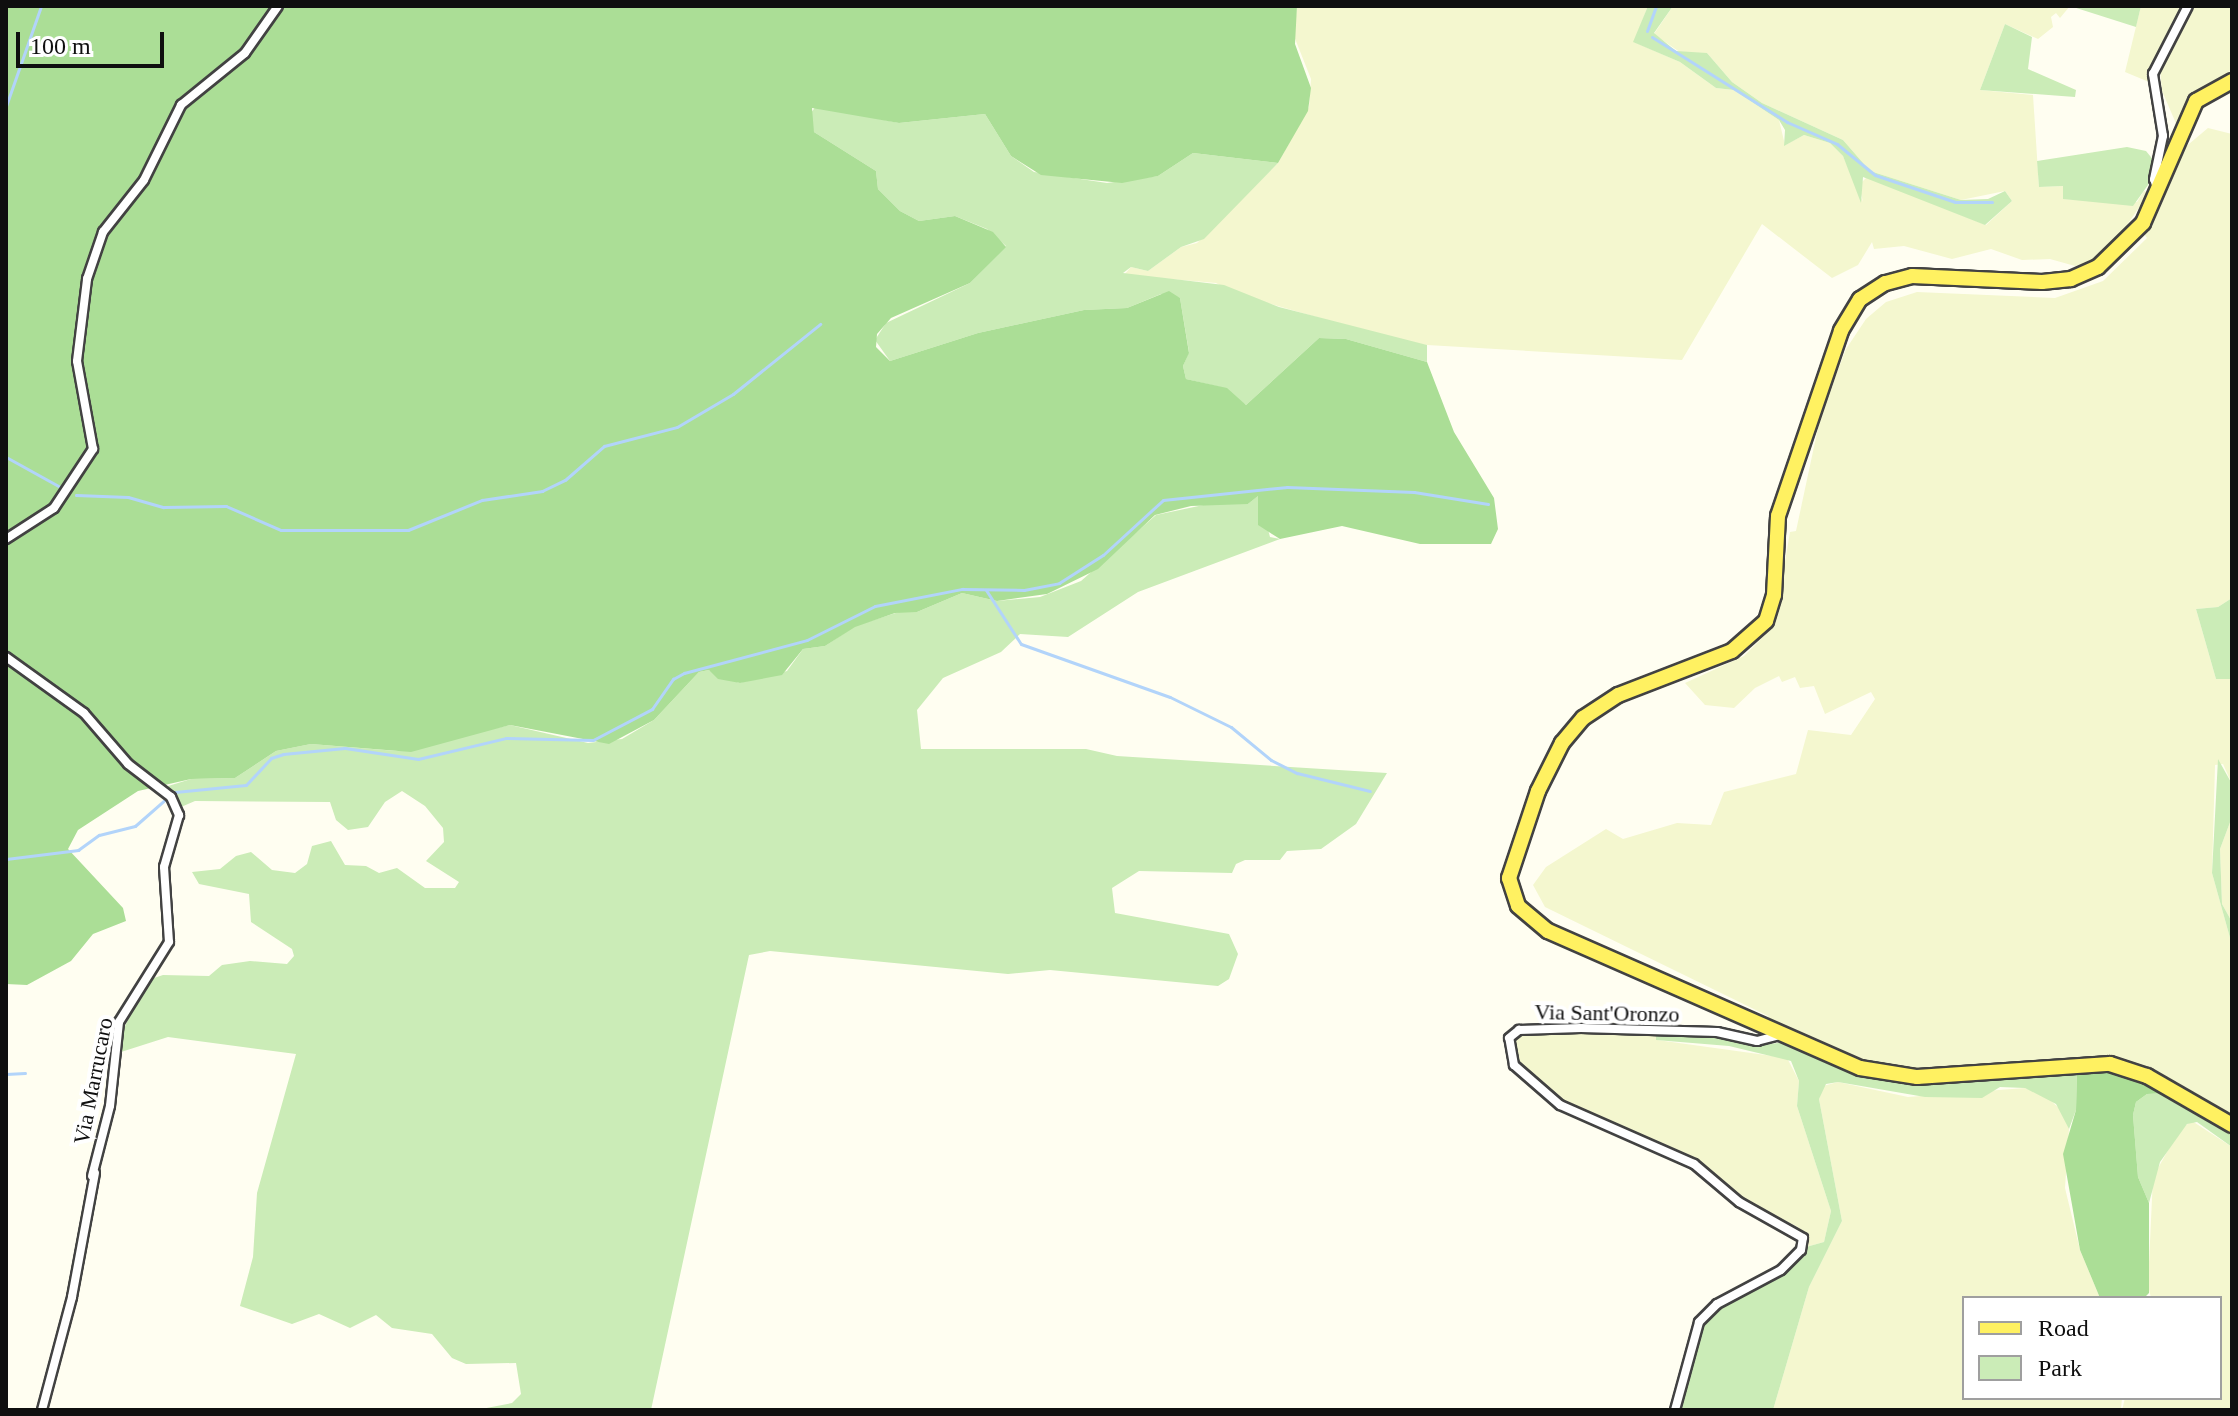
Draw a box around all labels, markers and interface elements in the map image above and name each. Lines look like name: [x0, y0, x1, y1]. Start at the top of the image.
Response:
scale bar: [20, 16, 168, 66]
text: 100 m: [30, 33, 91, 59]
street label: Via Sant'Oronzo: [1534, 999, 1680, 1027]
street label: Via Marrucaro: [68, 1015, 118, 1147]
legend: [1962, 1296, 2222, 1400]
text: Road: [2038, 1315, 2089, 1341]
text: Park: [2038, 1355, 2082, 1381]

